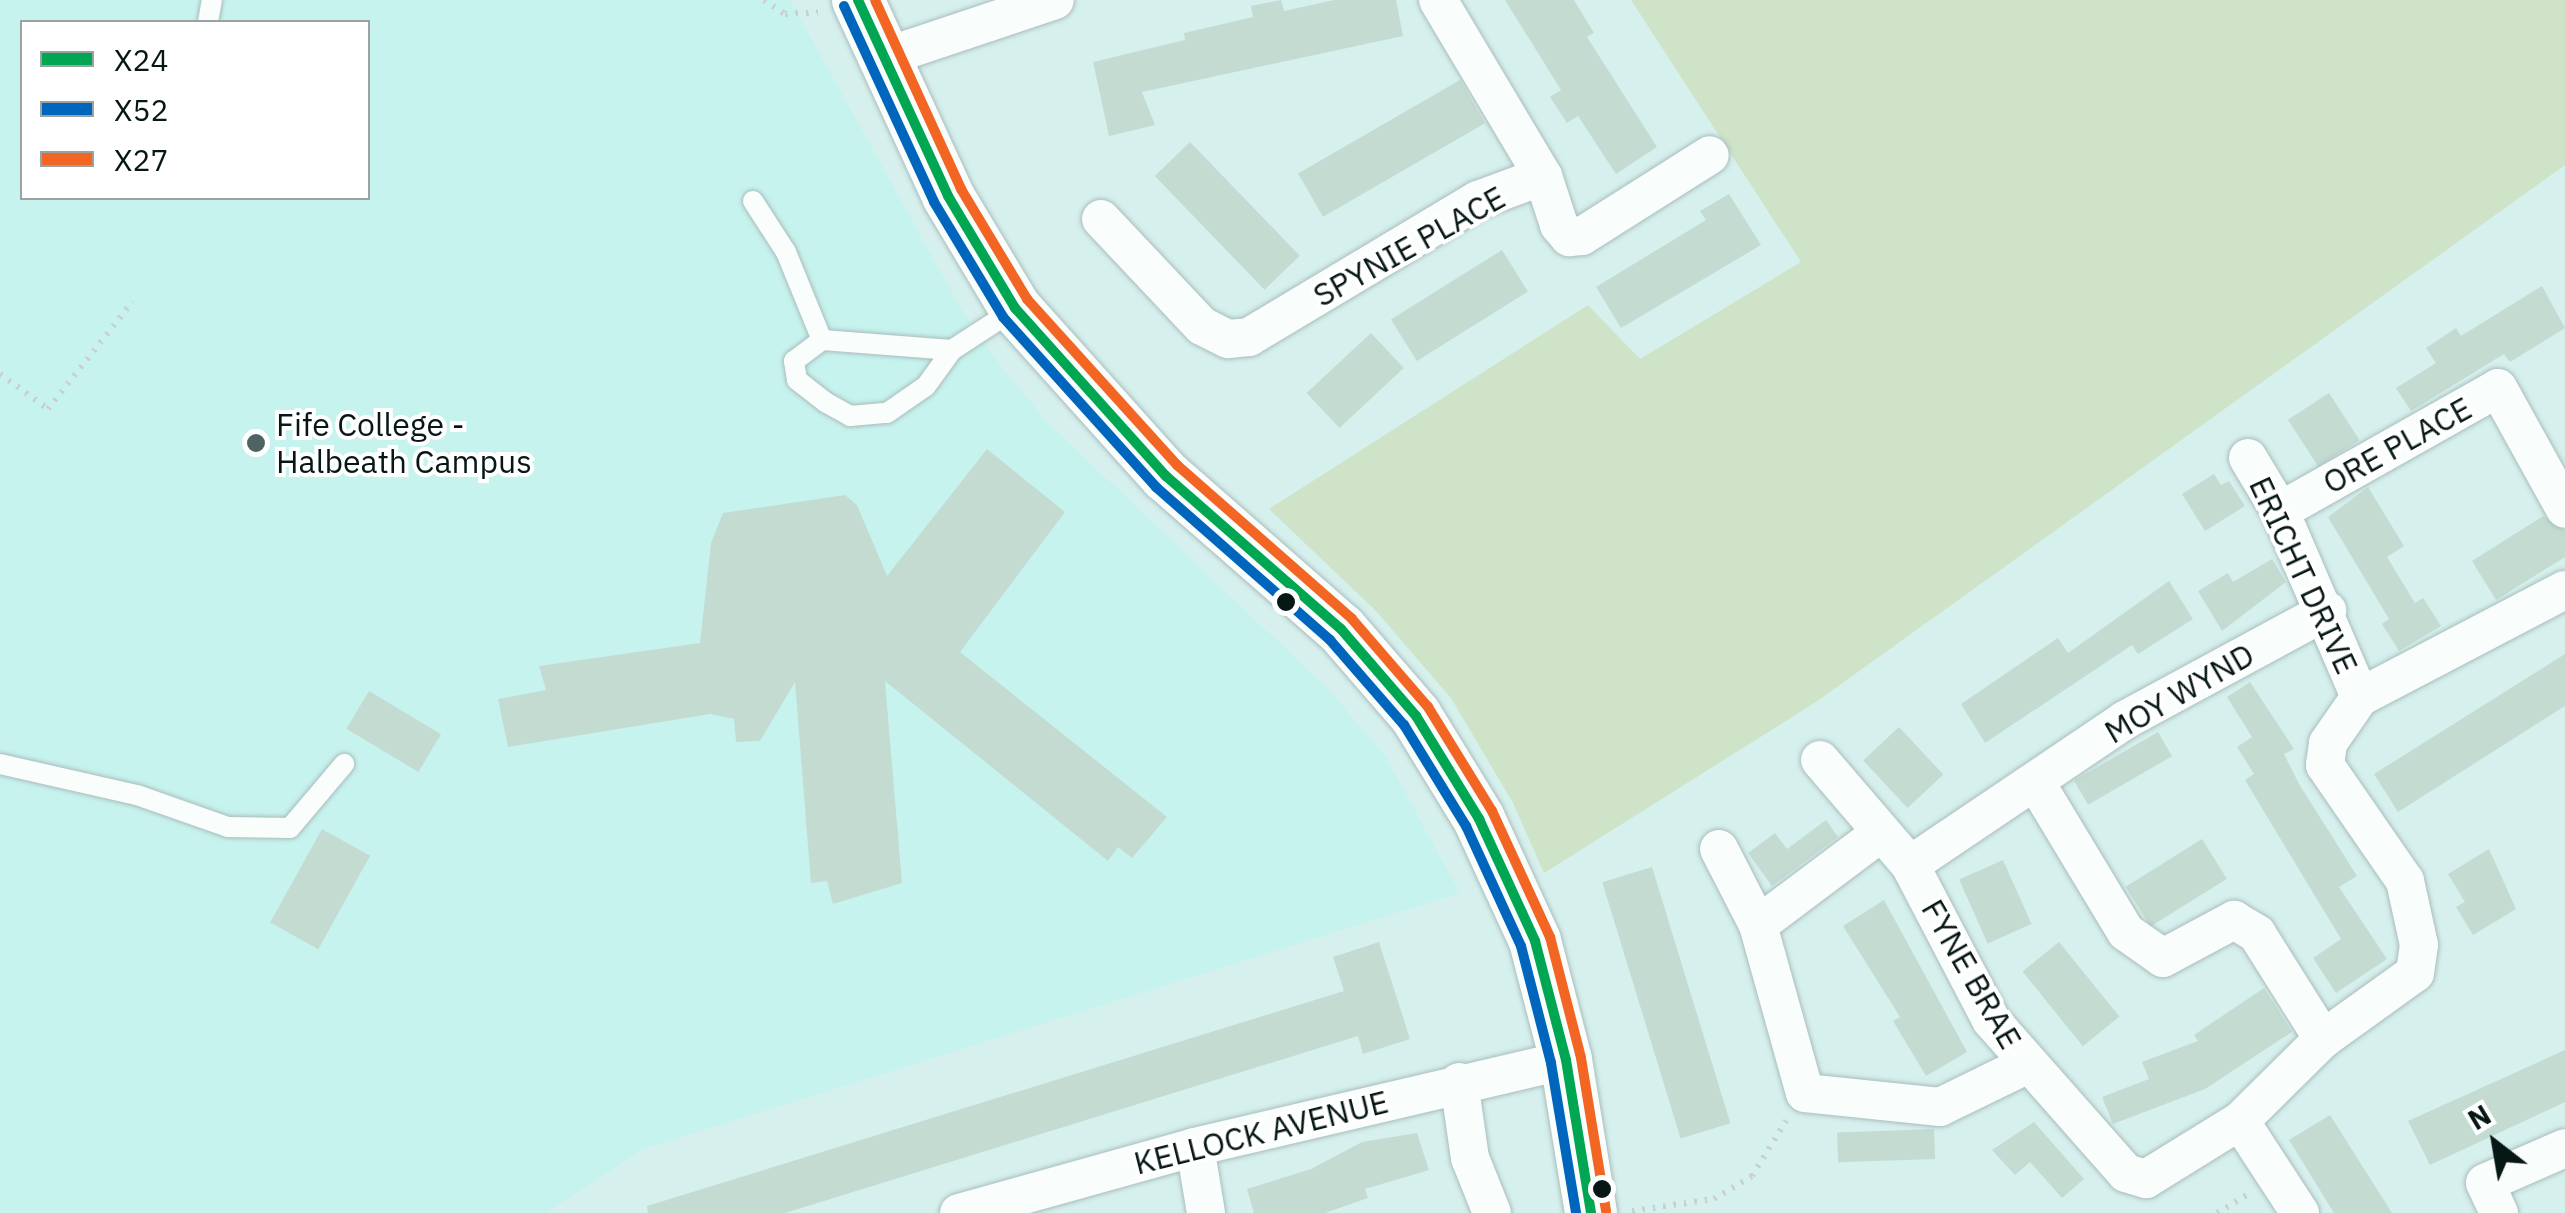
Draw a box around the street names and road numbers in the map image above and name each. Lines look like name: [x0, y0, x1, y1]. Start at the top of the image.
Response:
street label: SPYNIE PLACE: [1306, 178, 1512, 314]
street label: ORE PLACE: [2316, 388, 2478, 502]
street label: ERICHT DRIVE: [2242, 470, 2366, 680]
street label: MOY WYND: [2098, 635, 2260, 751]
street label: FYNE BRAE: [1914, 892, 2030, 1056]
street label: KELLOCK AVENUE: [1130, 1082, 1392, 1182]

